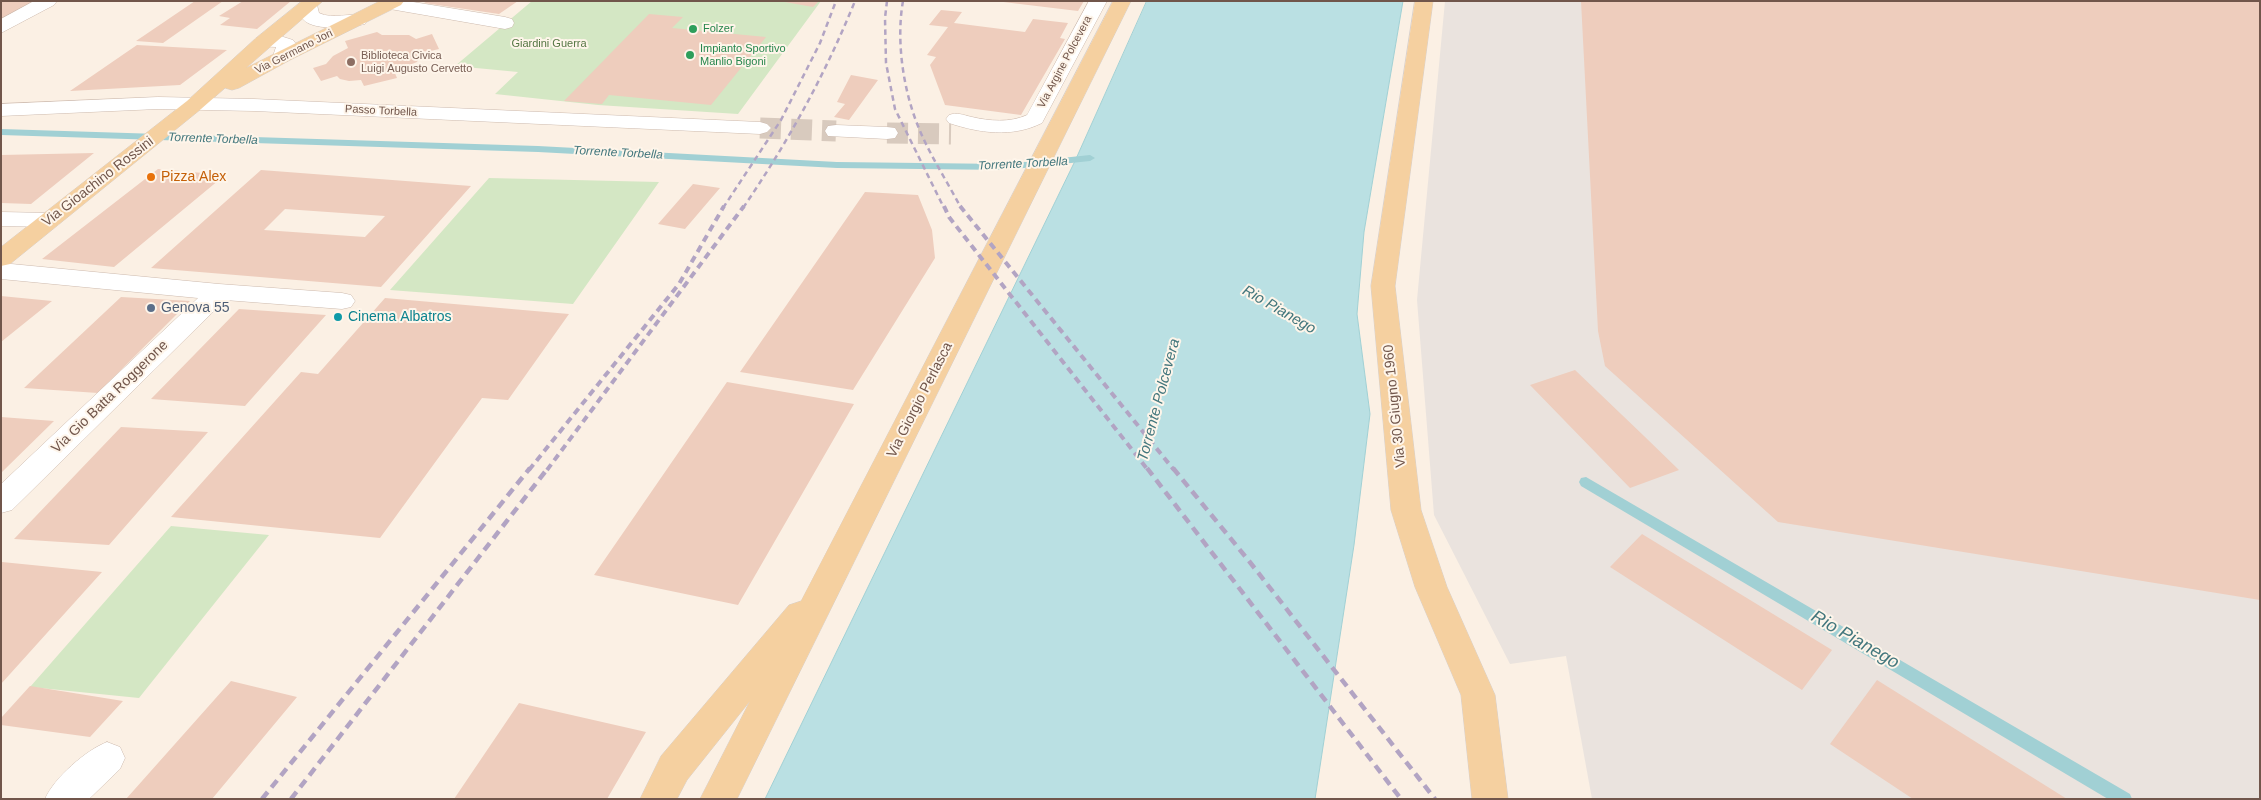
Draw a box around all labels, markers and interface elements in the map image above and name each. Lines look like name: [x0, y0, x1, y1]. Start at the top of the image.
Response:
street label: Via Argine Polcevera: [1035, 14, 1095, 110]
place label: Folzer: [703, 22, 734, 36]
marker: Folzer: [687, 23, 699, 35]
street label: Via Germano Jori: [253, 27, 335, 77]
park label: Giardini Guerra: [511, 37, 587, 51]
place label: Impianto Sportivo Manlio Bigoni: [700, 42, 786, 68]
place label: Biblioteca Civica Luigi Augusto Cervetto: [361, 49, 472, 75]
marker: Impianto Sportivo Manlio Bigoni: [684, 49, 696, 61]
marker: Biblioteca Civica Luigi Augusto Cervetto: [345, 56, 357, 68]
street label: Passo Torbella: [345, 103, 417, 119]
water label: Torrente Torbella: [168, 130, 258, 148]
street label: Via Gioachino Rossini: [39, 133, 157, 231]
water label: Torrente Torbella: [573, 143, 663, 163]
water label: Torrente Torbella: [978, 154, 1068, 174]
place label: Pizza Alex: [161, 169, 226, 185]
marker: Pizza Alex: [145, 171, 157, 183]
water label: Rio Pianego: [1239, 282, 1319, 338]
place label: Genova 55: [161, 300, 229, 316]
marker: Genova 55: [145, 302, 157, 314]
place label: Cinema Albatros: [348, 309, 451, 325]
marker: Cinema Albatros: [332, 311, 344, 323]
street label: Via Gio Batta Roggerone: [48, 337, 172, 457]
water label: Torrente Polcevera: [1134, 337, 1184, 463]
street label: Via Giorgio Perlasca: [884, 339, 956, 461]
street label: Via 30 Giugno 1960: [1380, 344, 1410, 468]
water label: Rio Pianego: [1807, 606, 1903, 674]

